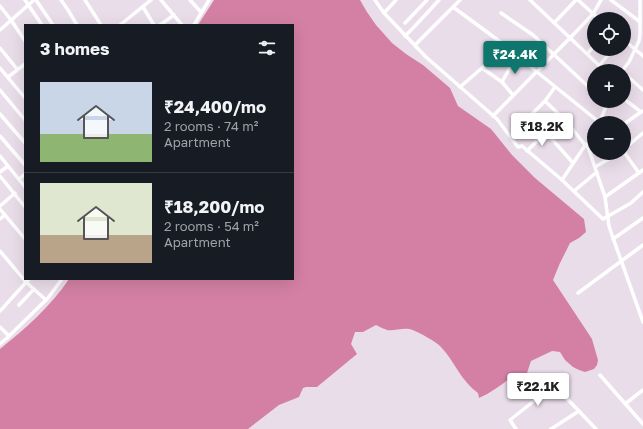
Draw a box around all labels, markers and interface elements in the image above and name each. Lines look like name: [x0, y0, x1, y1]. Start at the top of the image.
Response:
map controls: [587, 12, 631, 160]
button: locate: [587, 12, 631, 56]
icon: filters: [256, 37, 278, 59]
text: 3 homes: [40, 38, 110, 59]
pin: ₹24.4K: [482, 41, 548, 75]
text: ₹24.4K: [492, 46, 538, 62]
button: +: [587, 64, 631, 108]
text: ₹24,400/mo: [164, 96, 266, 117]
icon: home: [72, 98, 120, 146]
pin: ₹18.2K: [509, 113, 575, 147]
button: −: [587, 116, 631, 160]
text: 2 rooms · 74 m²: [164, 118, 258, 134]
text: ₹18.2K: [520, 118, 564, 134]
text: Apartment: [164, 134, 231, 150]
text: ₹18,200/mo: [164, 196, 265, 217]
icon: home: [72, 199, 120, 247]
text: 2 rooms · 54 m²: [164, 218, 259, 234]
text: Apartment: [164, 234, 231, 250]
pin: ₹22.1K: [505, 373, 571, 407]
text: ₹22.1K: [516, 378, 560, 394]

